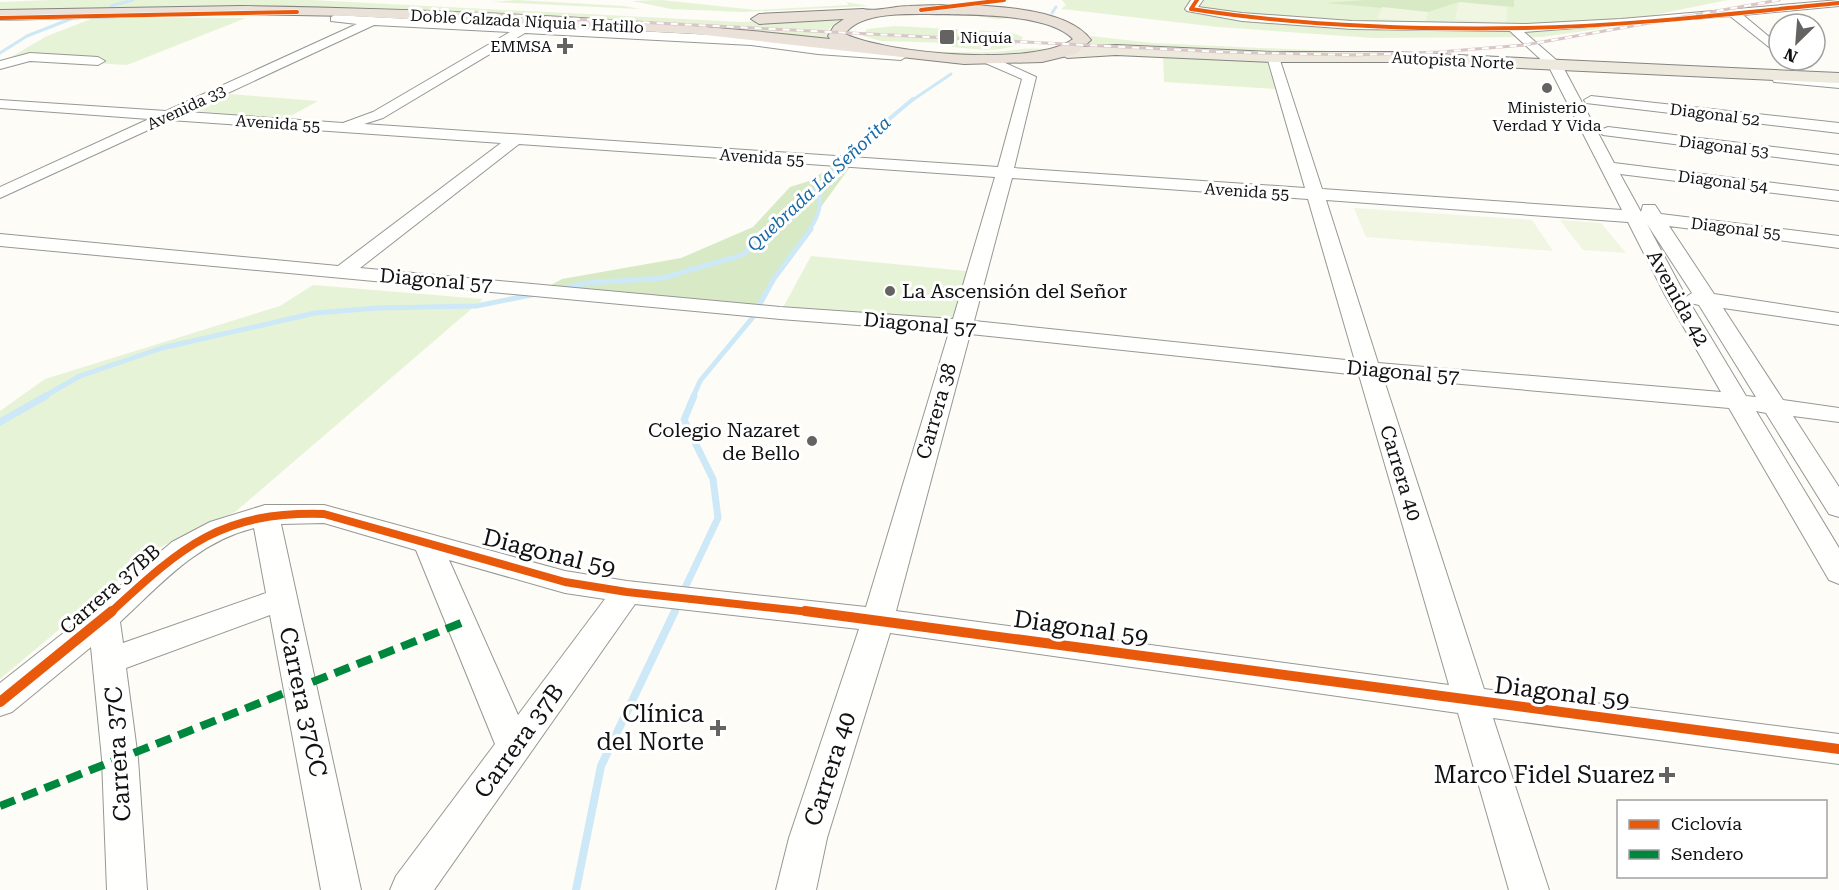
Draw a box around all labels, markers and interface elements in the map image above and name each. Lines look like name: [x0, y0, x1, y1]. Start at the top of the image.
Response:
street label: Doble Calzada Niquia - Hatillo: [410, 6, 644, 37]
north arrow: [1767, 12, 1827, 72]
marker: Niquía: [938, 28, 956, 46]
place label: Niquía: [960, 28, 1012, 47]
place label: EMMSA: [490, 37, 553, 56]
marker: EMMSA: [556, 37, 574, 55]
text: N: [1781, 44, 1800, 66]
street label: Autopista Norte: [1391, 48, 1515, 73]
street label: Avenida 33: [144, 81, 229, 134]
marker: Ministerio Verdad Y Vida: [1540, 81, 1554, 95]
place label: Ministerio Verdad Y Vida: [1493, 98, 1602, 135]
street label: Diagonal 52: [1669, 100, 1761, 129]
street label: Avenida 55: [235, 111, 321, 136]
water label: Quebrada La Señorita: [743, 112, 895, 256]
street label: Diagonal 53: [1678, 132, 1770, 161]
street label: Avenida 55: [719, 145, 805, 170]
street label: Diagonal 54: [1677, 167, 1769, 196]
street label: Avenida 55: [1204, 179, 1290, 204]
street label: Diagonal 55: [1690, 214, 1782, 243]
street label: Avenida 42: [1642, 246, 1714, 350]
street label: Diagonal 57: [379, 263, 493, 297]
place label: La Ascensión del Señor: [902, 279, 1127, 303]
marker: La Ascensión del Señor: [883, 284, 897, 298]
street label: Diagonal 57: [863, 307, 977, 341]
street label: Diagonal 57: [1346, 355, 1460, 389]
street label: Carrera 38: [911, 360, 961, 462]
place label: Colegio Nazaret de Bello: [648, 418, 801, 465]
street label: Carrera 40: [1375, 422, 1427, 524]
marker: Colegio Nazaret de Bello: [805, 434, 819, 448]
street label: Diagonal 59: [480, 523, 618, 583]
street label: Carrera 37BB: [55, 539, 165, 639]
street label: Diagonal 59: [1012, 605, 1150, 651]
street label: Carrera 37CC: [273, 624, 333, 780]
street label: Diagonal 59: [1493, 671, 1631, 715]
street label: Carrera 37B: [468, 678, 570, 804]
street label: Carrera 37C: [99, 685, 137, 823]
place label: Clínica del Norte: [596, 700, 704, 756]
street label: Carrera 40: [798, 708, 862, 830]
marker: Clínica del Norte: [709, 719, 727, 737]
place label: Marco Fidel Suarez: [1434, 761, 1654, 789]
marker: Marco Fidel Suarez: [1658, 766, 1676, 784]
legend: [1617, 800, 1827, 878]
text: Ciclovía: [1671, 813, 1742, 834]
text: Sendero: [1671, 843, 1744, 864]

